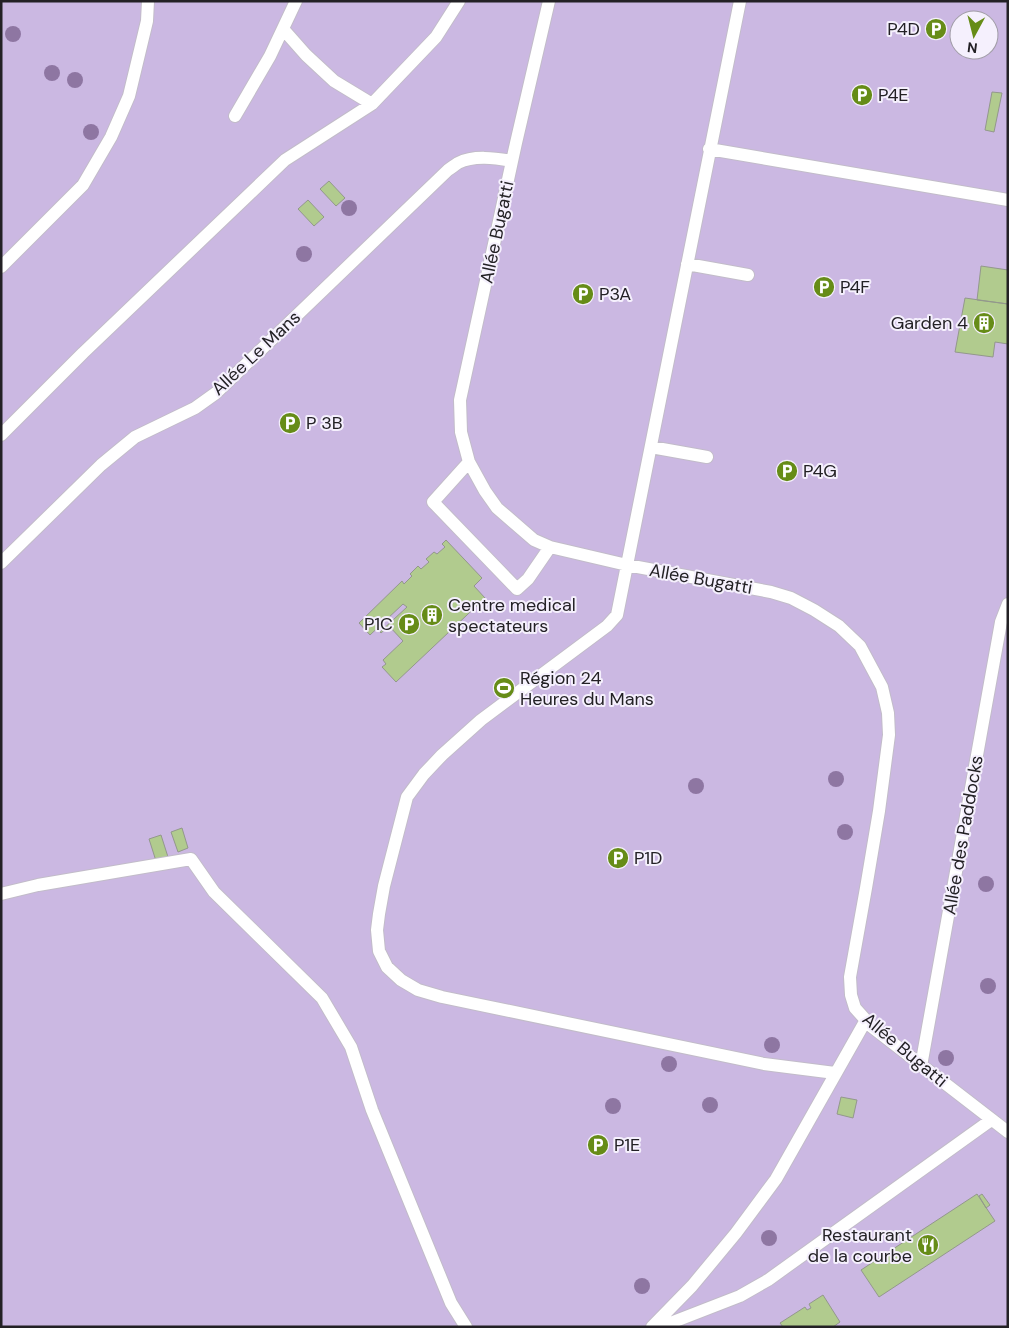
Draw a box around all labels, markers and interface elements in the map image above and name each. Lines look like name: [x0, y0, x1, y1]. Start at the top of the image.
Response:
north arrow: [949, 10, 999, 60]
place label: P4D: [887, 17, 920, 41]
parking icon: P4D: [924, 17, 948, 41]
text: N: [966, 38, 979, 57]
parking icon: P4E: [850, 83, 874, 107]
place label: P4E: [878, 83, 909, 107]
street label: Allée Bugatti: [474, 178, 520, 286]
parking icon: P4F: [812, 275, 836, 299]
place label: P4F: [840, 275, 870, 299]
parking icon: P3A: [571, 282, 595, 306]
place label: P3A: [599, 282, 631, 306]
street label: Allée Le Mans: [206, 305, 306, 401]
place label: Garden 4: [891, 311, 968, 335]
building icon: Garden 4: [972, 311, 996, 335]
parking icon: P 3B: [278, 411, 302, 435]
place label: P 3B: [306, 411, 343, 435]
parking icon: P4G: [775, 459, 799, 483]
place label: P4G: [803, 459, 837, 483]
street label: Allée Bugatti: [648, 558, 754, 600]
place label: Centre medical spectateurs: [448, 593, 576, 638]
building icon: Centre medical spectateurs: [420, 603, 444, 627]
place label: P1C: [364, 612, 393, 636]
parking icon: P1C: [397, 612, 421, 636]
place label: Région 24 Heures du Mans: [520, 666, 654, 711]
sports icon: Région 24 Heures du Mans: [492, 676, 516, 700]
street label: Allée des Paddocks: [937, 753, 989, 917]
parking icon: P1D: [606, 846, 630, 870]
place label: P1D: [634, 846, 662, 870]
street label: Allée Bugatti: [857, 1007, 953, 1093]
parking icon: P1E: [586, 1133, 610, 1157]
place label: P1E: [614, 1133, 640, 1157]
place label: Restaurant de la courbe: [808, 1223, 912, 1268]
restaurant icon: Restaurant de la courbe: [916, 1233, 940, 1257]

